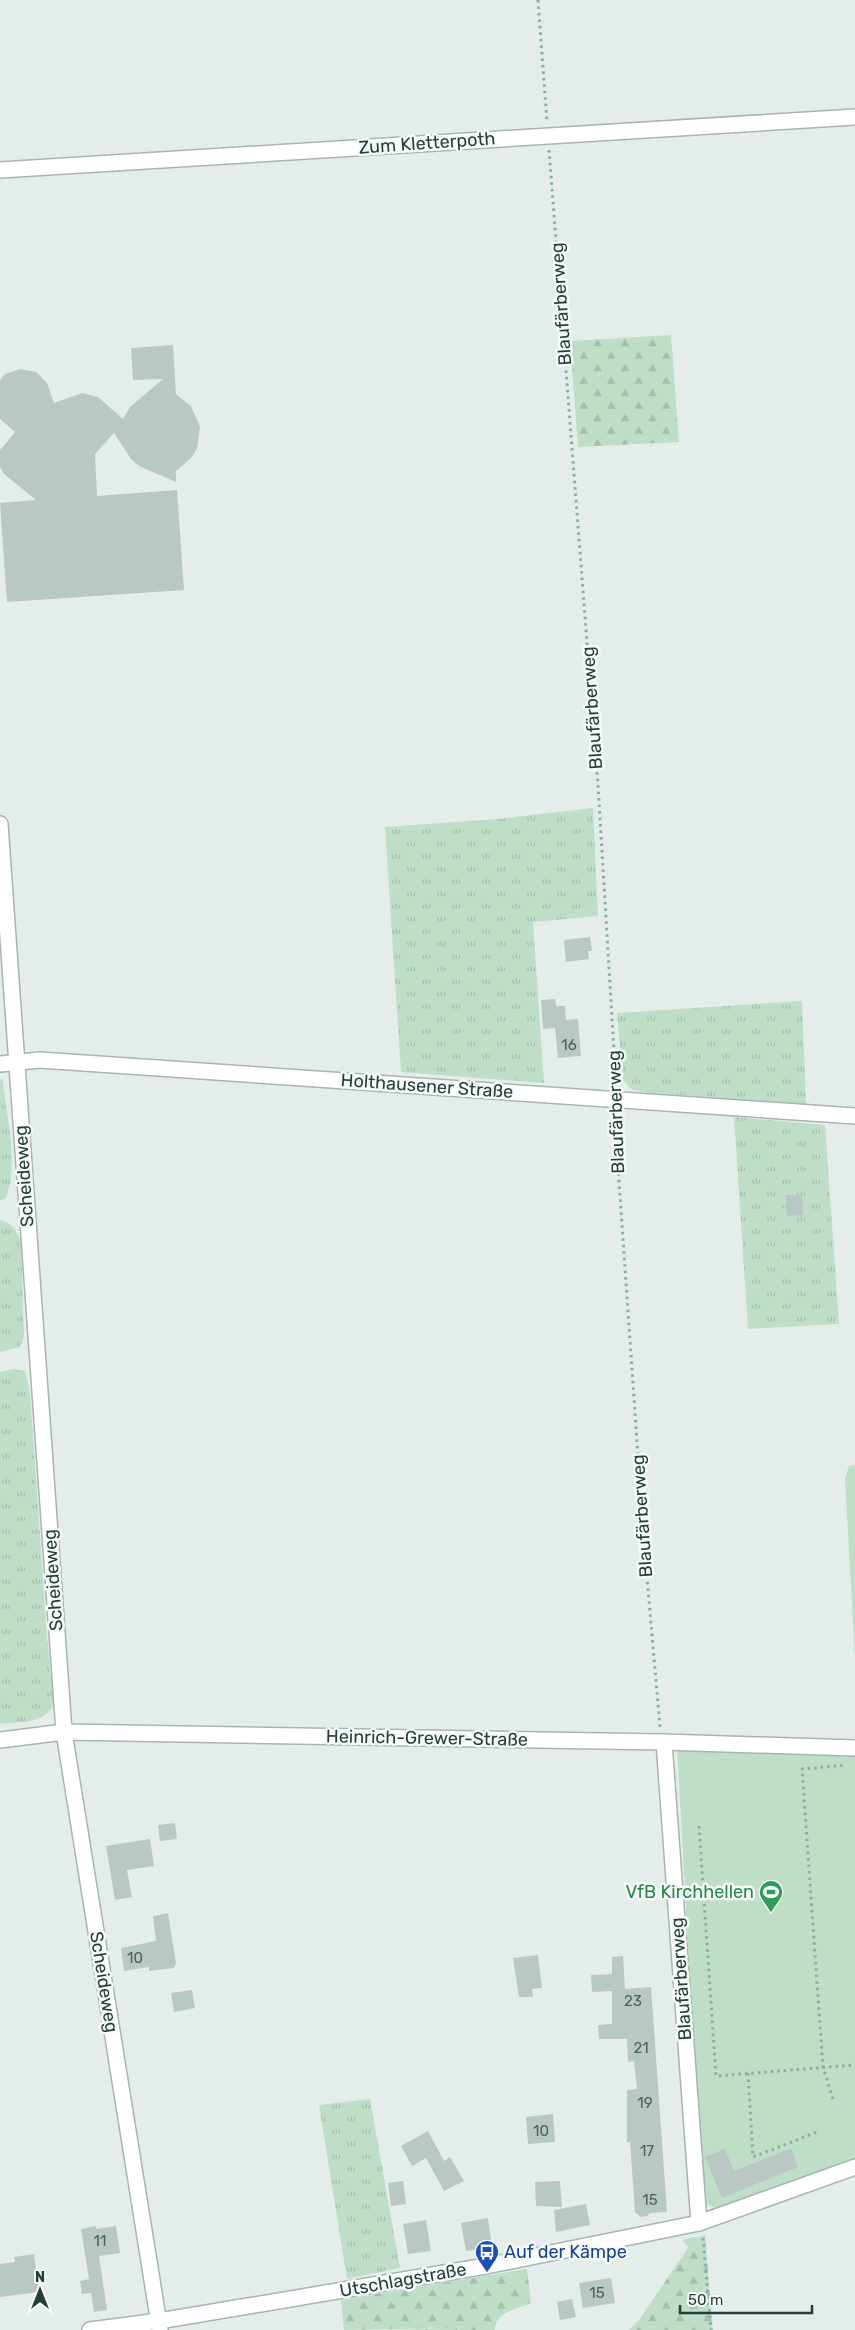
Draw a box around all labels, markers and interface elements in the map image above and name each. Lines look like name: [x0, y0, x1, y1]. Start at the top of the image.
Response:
street label: Zum Kletterpoth: [358, 127, 496, 159]
street label: Blaufärberweg: [546, 242, 576, 366]
street label: Blaufärberweg: [577, 646, 607, 770]
house number: 16: [561, 1036, 577, 1054]
street label: Blaufärberweg: [603, 1050, 629, 1174]
street label: Holthausener Straße: [340, 1069, 514, 1103]
street label: Scheideweg: [9, 1124, 39, 1228]
street label: Blaufärberweg: [627, 1454, 657, 1578]
street label: Scheideweg: [38, 1528, 68, 1632]
street label: Heinrich-Grewer-Straße: [326, 1725, 528, 1751]
sports icon: VfB Kirchhellen: [758, 1879, 784, 1913]
place label: VfB Kirchhellen: [626, 1881, 754, 1903]
street label: Blaufärberweg: [666, 1917, 696, 2041]
street label: Scheideweg: [85, 1930, 123, 2034]
house number: 10: [127, 1949, 143, 1967]
house number: 23: [624, 1992, 642, 2010]
house number: 21: [633, 2039, 649, 2057]
house number: 19: [637, 2094, 653, 2112]
house number: 10: [533, 2122, 549, 2140]
house number: 17: [640, 2142, 654, 2160]
house number: 15: [642, 2191, 658, 2209]
house number: 11: [94, 2232, 106, 2250]
bus stop icon: Auf der Kämpe: [474, 2239, 500, 2273]
place label: Auf der Kämpe: [504, 2241, 627, 2263]
street label: Utschlagstraße: [338, 2258, 468, 2302]
north arrow: [15, 2265, 65, 2315]
text: N: [35, 2269, 45, 2286]
scale bar: [680, 2282, 812, 2314]
house number: 15: [589, 2284, 605, 2302]
text: 50 m: [688, 2291, 723, 2309]

